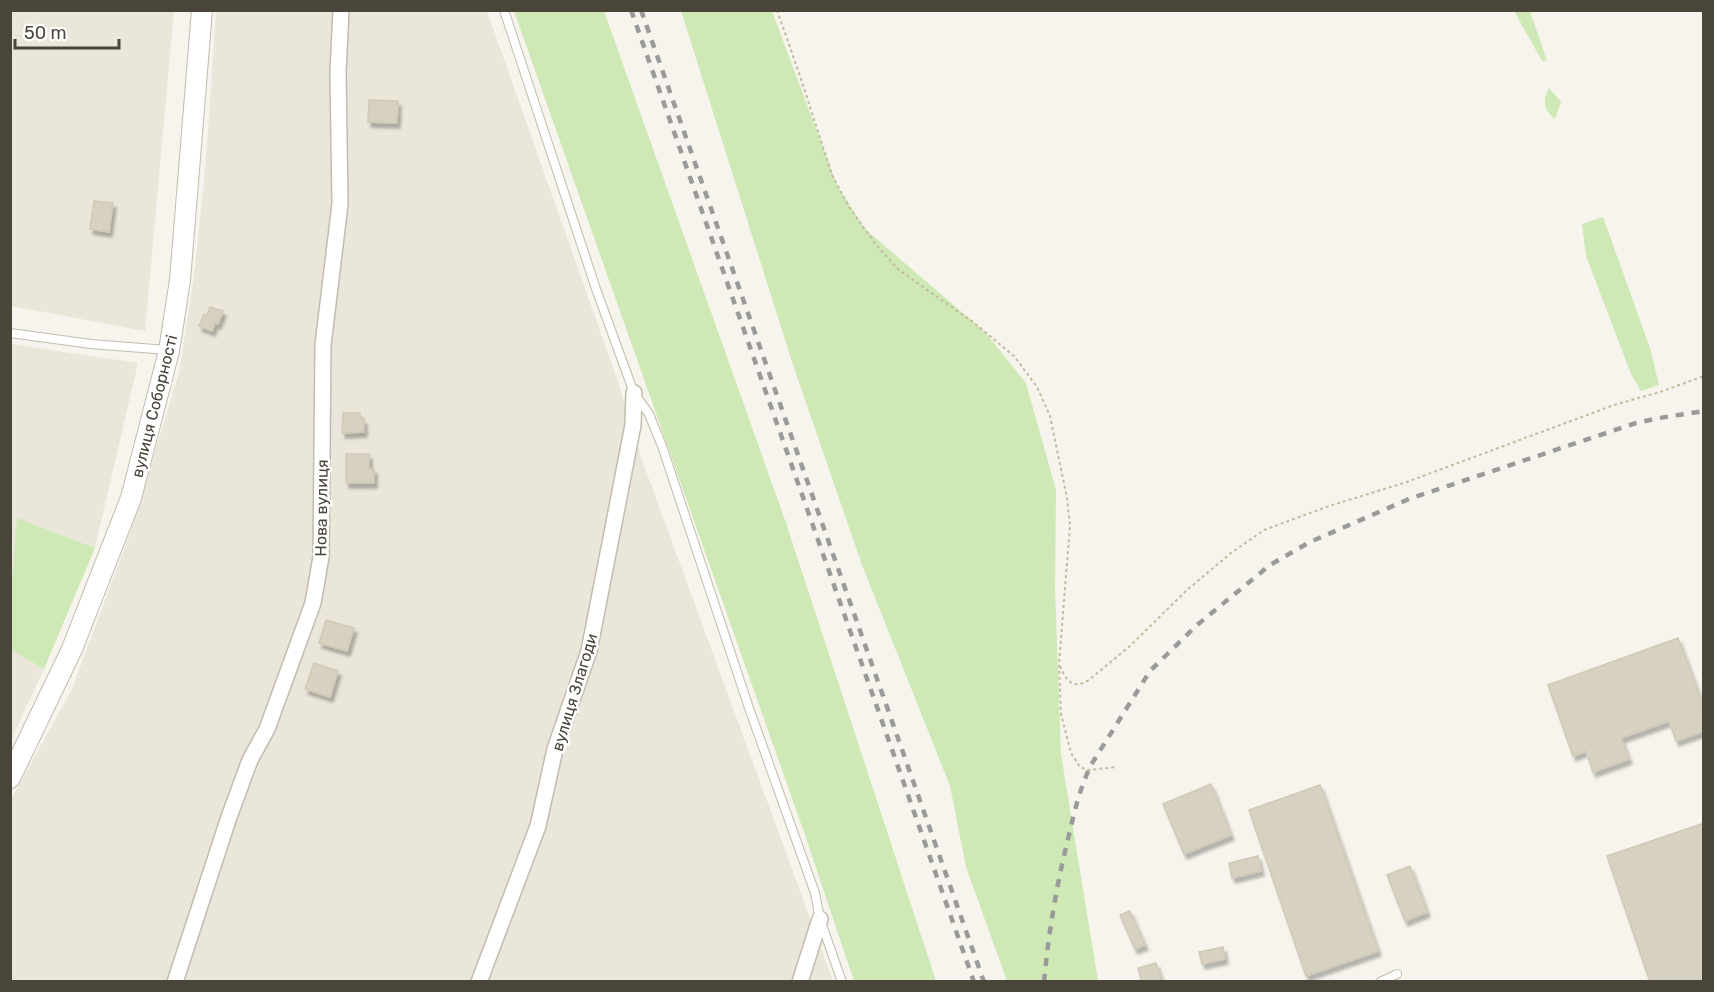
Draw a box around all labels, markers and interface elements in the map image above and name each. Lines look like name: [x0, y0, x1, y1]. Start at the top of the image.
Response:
scale bar: [15, 12, 118, 50]
text: 50 m: [24, 22, 67, 44]
street label: вулиця Соборності: [128, 333, 181, 479]
street label: Нова вулиця: [311, 459, 332, 557]
street label: вулиця Злагоди: [548, 631, 601, 753]

